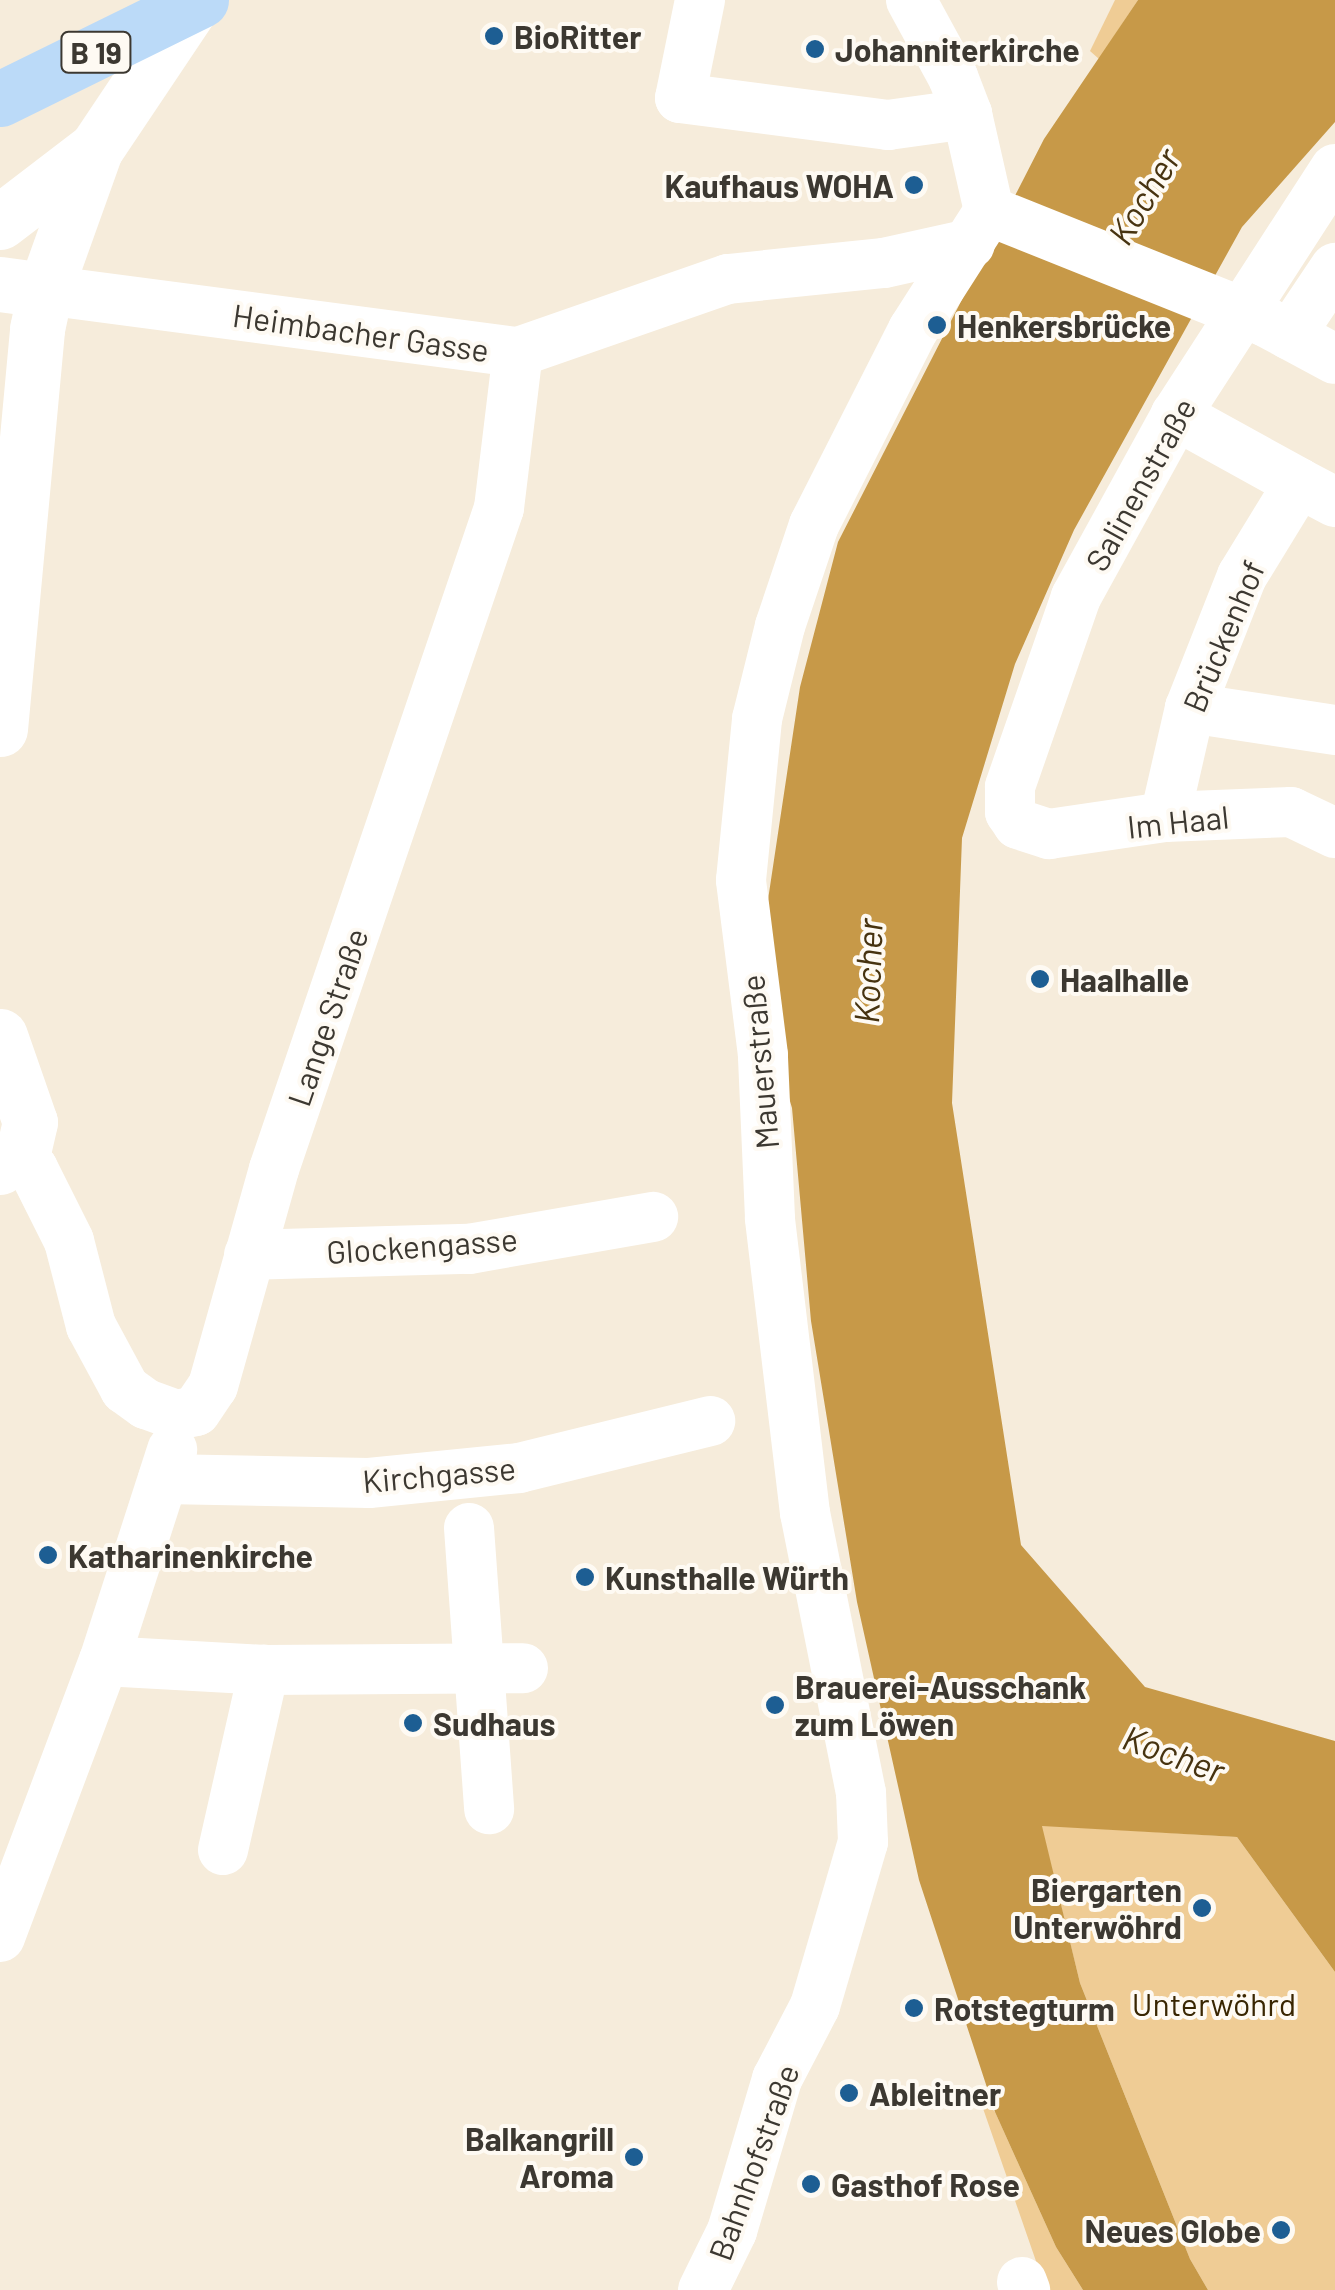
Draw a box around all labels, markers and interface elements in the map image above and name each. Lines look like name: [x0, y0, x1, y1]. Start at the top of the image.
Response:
place label: BioRitter: [514, 17, 641, 55]
marker: BioRitter: [483, 25, 505, 47]
road number: B 19: [58, 27, 134, 77]
place label: Johanniterkirche: [835, 30, 1080, 68]
marker: Johanniterkirche: [804, 38, 826, 60]
water label: Kocher: [1098, 140, 1188, 252]
place label: Kaufhaus WOHA: [664, 166, 894, 204]
marker: Kaufhaus WOHA: [903, 174, 925, 196]
street label: Heimbacher Gasse: [230, 295, 492, 369]
place label: Henkersbrücke: [957, 306, 1171, 344]
marker: Henkersbrücke: [926, 314, 948, 336]
street label: Salinenstraße: [1077, 391, 1203, 577]
street label: Brückenhof: [1174, 554, 1272, 718]
street label: Im Haal: [1125, 797, 1231, 845]
water label: Kocher: [844, 918, 890, 1024]
street label: Lange Straße: [279, 923, 375, 1111]
place label: Haalhalle: [1060, 960, 1189, 998]
marker: Haalhalle: [1029, 968, 1051, 990]
street label: Mauerstraße: [732, 973, 786, 1151]
street label: Glockengasse: [325, 1219, 519, 1271]
street label: Kirchgasse: [361, 1448, 517, 1500]
place label: Katharinenkirche: [68, 1536, 313, 1574]
marker: Katharinenkirche: [37, 1544, 59, 1566]
place label: Kunsthalle Würth: [605, 1558, 849, 1596]
marker: Kunsthalle Würth: [574, 1566, 596, 1588]
place label: Brauerei-Ausschank zum Löwen: [795, 1668, 1086, 1743]
marker: Brauerei-Ausschank zum Löwen: [764, 1694, 786, 1716]
place label: Sudhaus: [433, 1704, 555, 1742]
marker: Sudhaus: [402, 1712, 424, 1734]
water label: Kocher: [1118, 1715, 1230, 1791]
place label: Biergarten Unterwöhrd: [1013, 1871, 1182, 1946]
marker: Biergarten Unterwöhrd: [1191, 1897, 1213, 1919]
park label: Unterwöhrd: [1132, 1984, 1296, 2022]
place label: Rotstegturm: [934, 1989, 1115, 2027]
marker: Rotstegturm: [903, 1997, 925, 2019]
street label: Bahnhofstraße: [700, 2059, 806, 2265]
place label: Ableitner: [869, 2074, 1001, 2112]
marker: Ableitner: [838, 2082, 860, 2104]
place label: Balkangrill Aroma: [465, 2120, 614, 2195]
marker: Balkangrill Aroma: [623, 2146, 645, 2168]
place label: Gasthof Rose: [831, 2165, 1020, 2203]
marker: Gasthof Rose: [800, 2173, 822, 2195]
place label: Neues Globe: [1084, 2211, 1261, 2249]
marker: Neues Globe: [1270, 2219, 1292, 2241]

